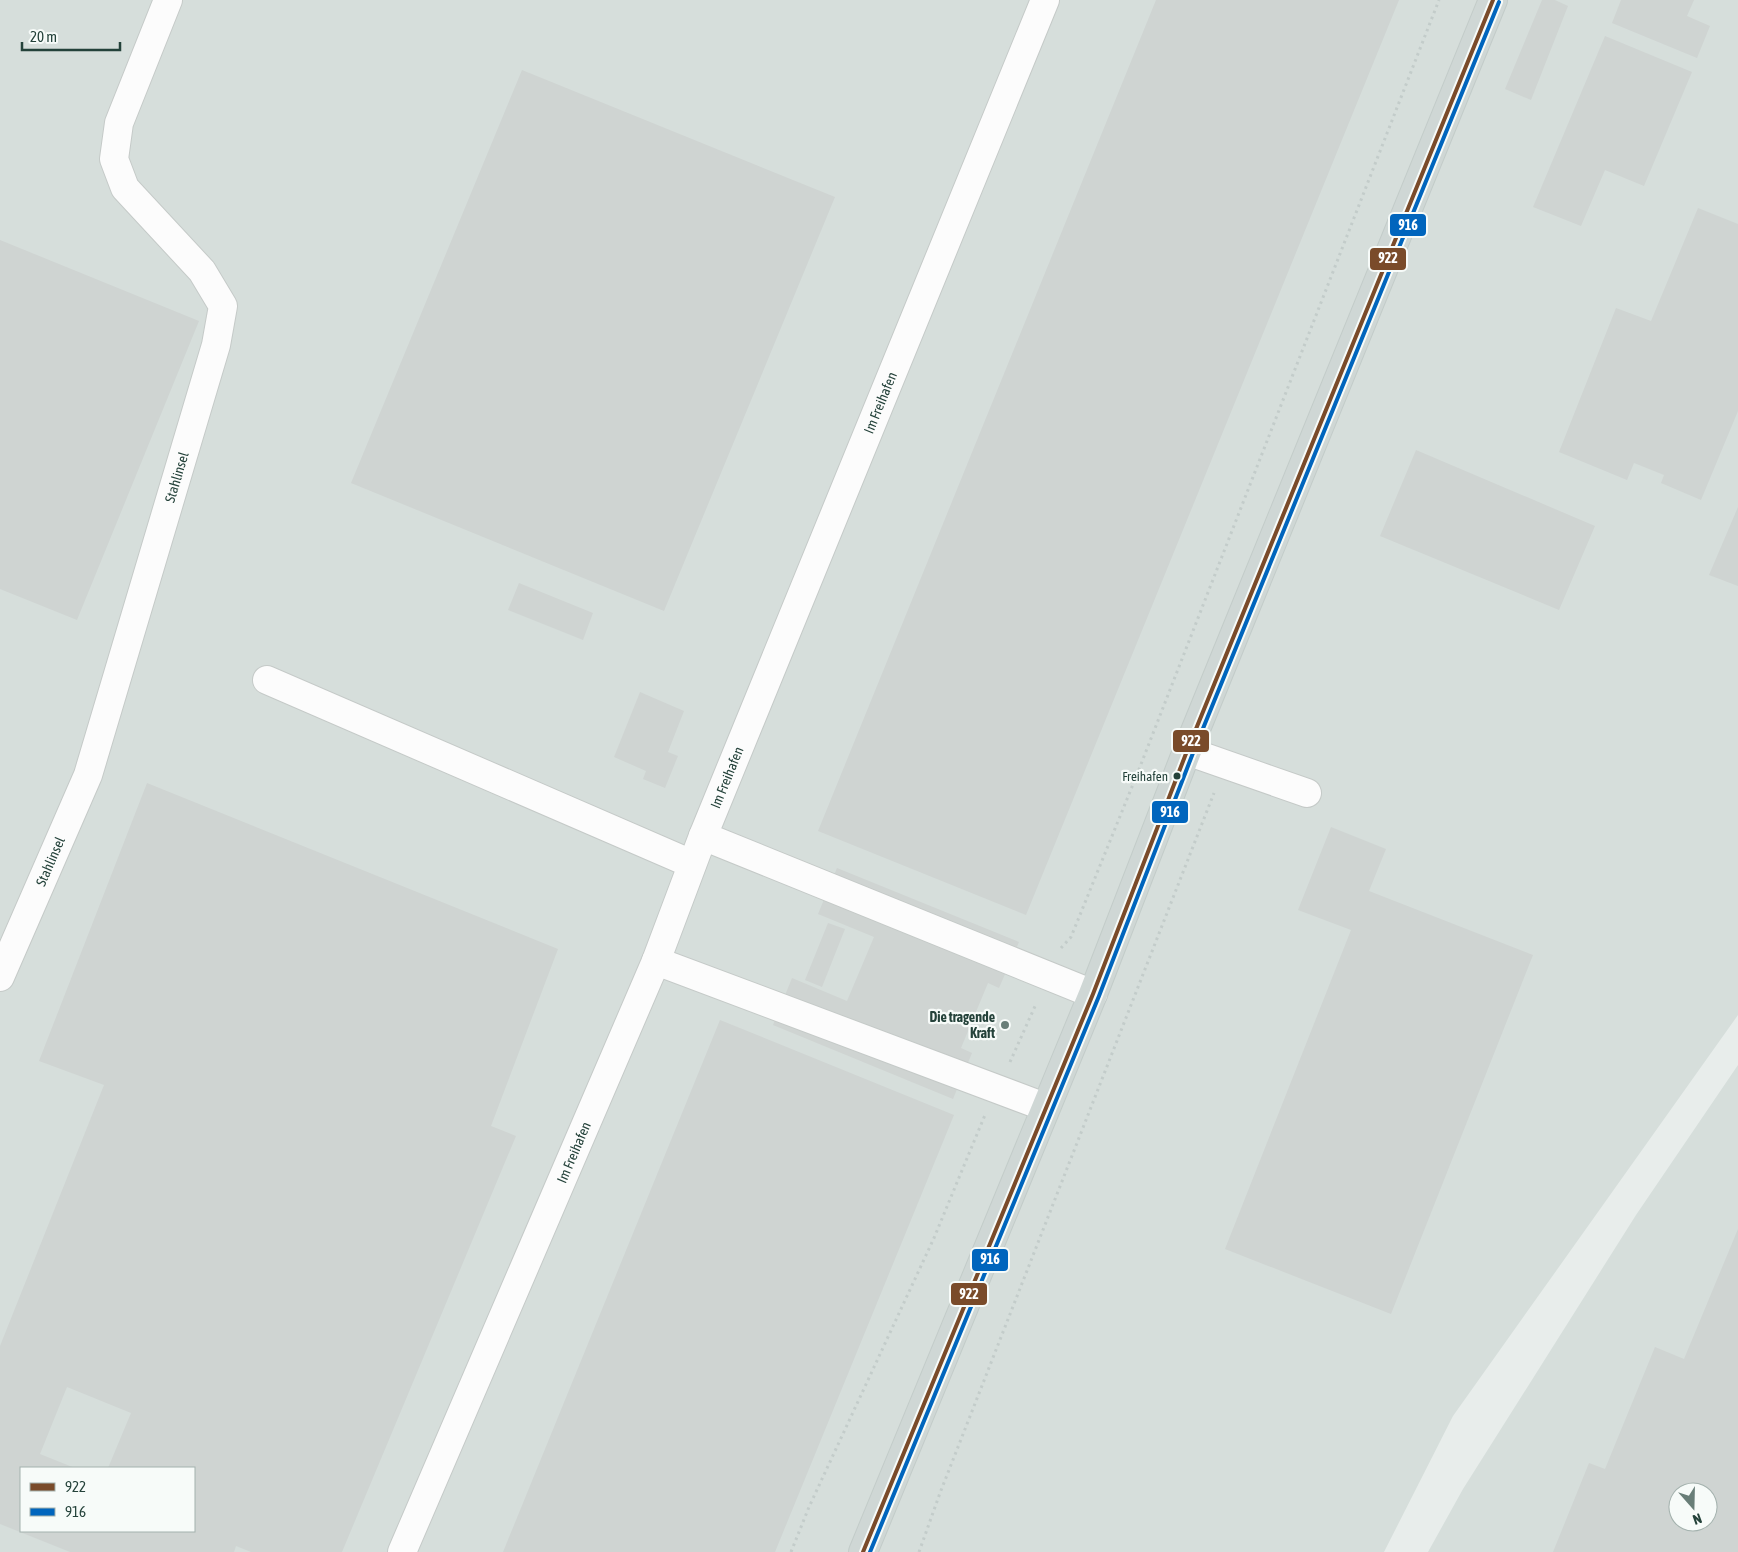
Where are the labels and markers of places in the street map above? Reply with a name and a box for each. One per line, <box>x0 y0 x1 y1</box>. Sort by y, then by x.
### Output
place label: Freihafen <box>1122 769 1168 784</box>
marker: Freihafen <box>1172 771 1182 781</box>
place label: Die tragende Kraft <box>929 1009 995 1041</box>
marker: Die tragende Kraft <box>999 1019 1011 1031</box>

